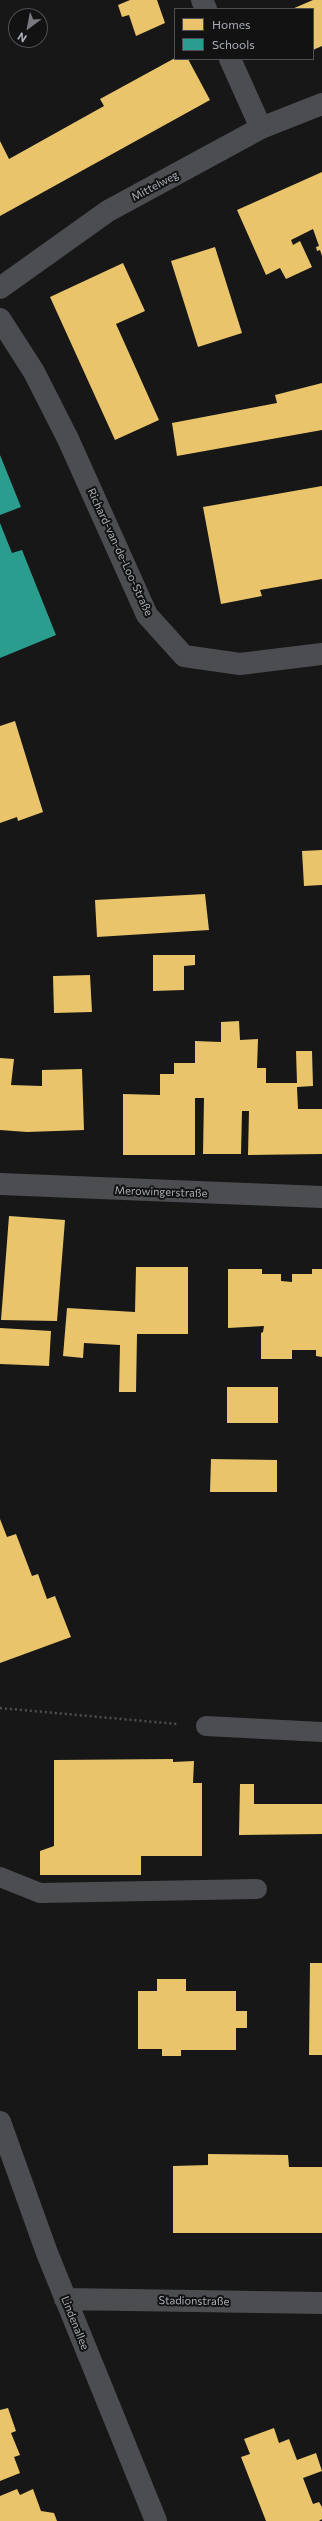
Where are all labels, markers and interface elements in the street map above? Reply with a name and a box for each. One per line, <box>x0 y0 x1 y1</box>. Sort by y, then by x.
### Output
north arrow <box>8 8 48 48</box>
legend <box>174 8 314 60</box>
text: Homes <box>212 17 250 31</box>
text: N <box>15 30 29 45</box>
text: Schools <box>212 37 255 51</box>
street label: Mittelweg <box>129 168 181 204</box>
street label: Richard-van-de-Loo-Straße <box>85 486 155 618</box>
street label: Merowingerstraße <box>114 1184 208 1200</box>
street label: Lindenallee <box>58 2294 92 2352</box>
street label: Stadionstraße <box>159 2294 229 2308</box>

